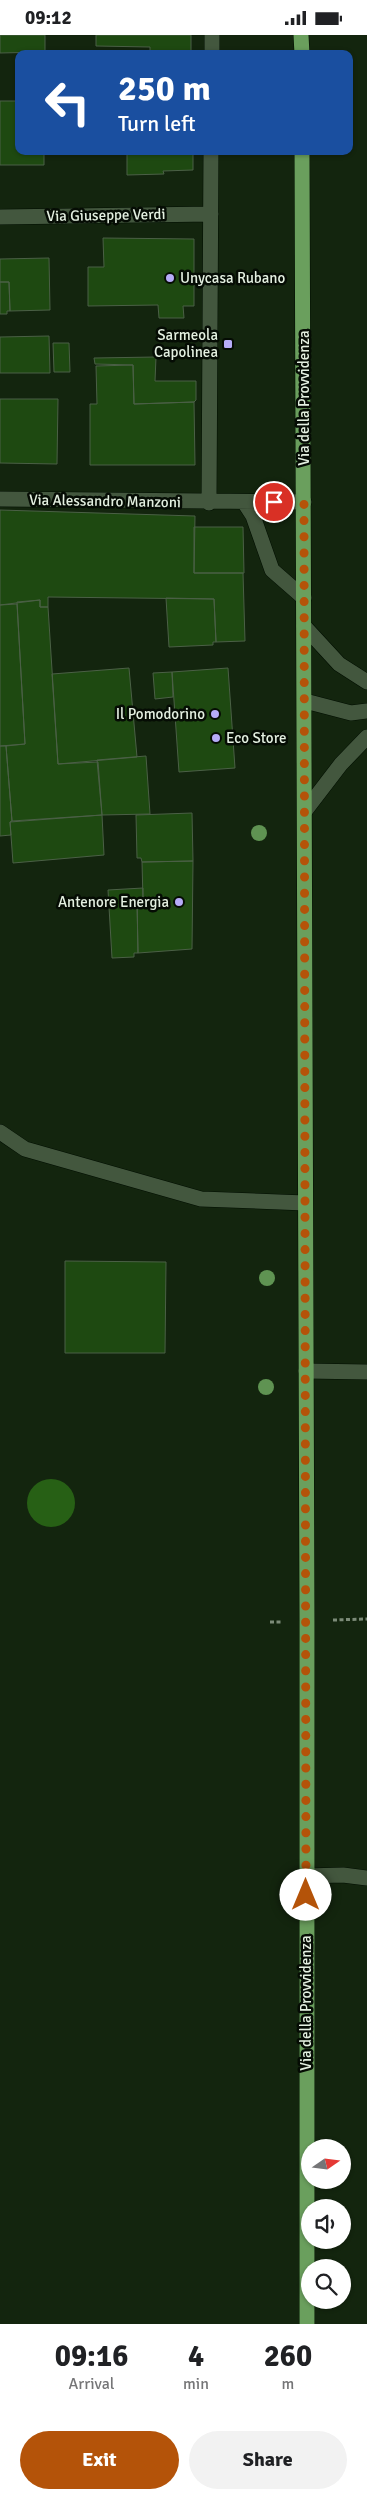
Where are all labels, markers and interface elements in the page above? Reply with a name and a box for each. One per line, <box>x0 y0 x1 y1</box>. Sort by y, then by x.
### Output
text: 09:12 <box>25 6 72 30</box>
text: 250 m <box>118 67 211 110</box>
icon: left <box>35 70 100 135</box>
text: Turn left <box>118 110 196 137</box>
street label: Via Giuseppe Verdi <box>46 205 166 225</box>
place label: Unycasa Rubano <box>180 269 286 287</box>
marker: Unycasa Rubano <box>164 272 176 284</box>
place label: Sarmeola Capolinea <box>154 326 218 361</box>
street label: Via della Provvidenza <box>295 330 313 466</box>
marker: Sarmeola Capolinea <box>222 338 234 350</box>
pin <box>253 481 295 523</box>
icon: arrive <box>260 488 288 516</box>
street label: Via Alessandro Manzoni <box>29 491 181 511</box>
place label: Il Pomodorino <box>116 705 205 723</box>
marker: Il Pomodorino <box>209 708 221 720</box>
place label: Eco Store <box>226 729 286 747</box>
marker: Eco Store <box>210 732 222 744</box>
place label: Antenore Energia <box>58 893 169 911</box>
marker: Antenore Energia <box>173 896 185 908</box>
position arrow <box>279 1868 331 1920</box>
street label: Via della Provvidenza <box>297 1935 315 2071</box>
north arrow <box>301 2139 351 2189</box>
map controls <box>301 2139 351 2309</box>
button: sound <box>301 2199 351 2249</box>
button: search <box>301 2259 351 2309</box>
text: 09:16 <box>55 2338 128 2375</box>
text: 4 <box>188 2338 204 2375</box>
text: 260 <box>264 2338 312 2375</box>
text: Arrival <box>68 2374 115 2394</box>
text: min <box>183 2374 209 2394</box>
text: m <box>282 2374 294 2394</box>
button: Exit <box>20 2431 179 2489</box>
button: Share <box>189 2431 347 2489</box>

